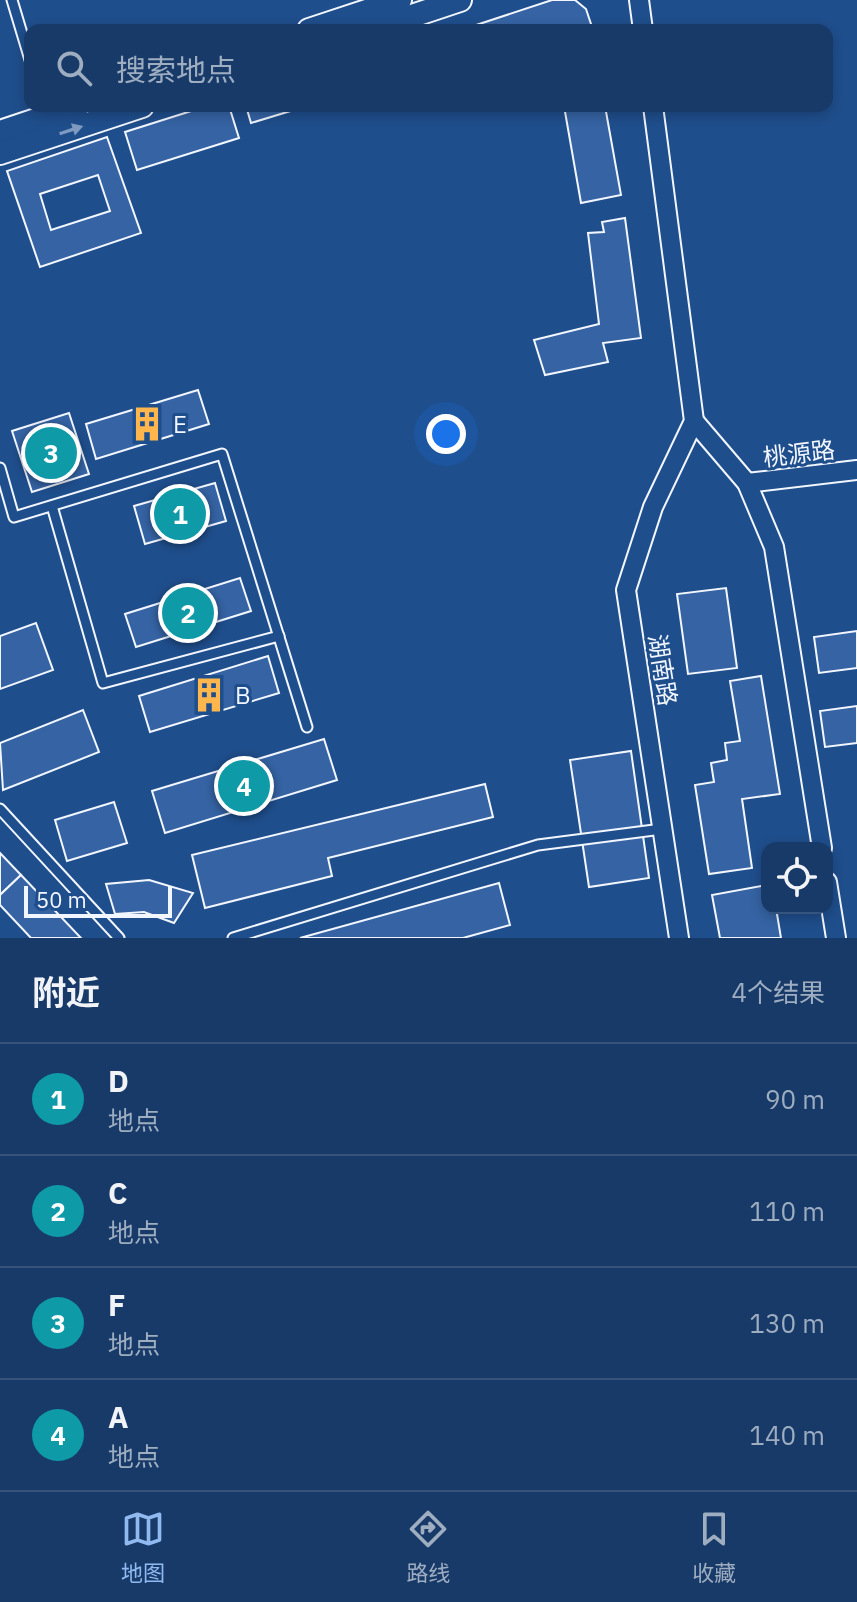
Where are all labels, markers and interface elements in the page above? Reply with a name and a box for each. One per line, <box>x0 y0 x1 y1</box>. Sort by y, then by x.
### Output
search box <box>24 24 833 112</box>
icon: search <box>52 46 96 90</box>
text: 搜索地点 <box>116 50 236 89</box>
one-way arrow <box>59 123 83 135</box>
building icon: E <box>128 405 166 443</box>
place label: E <box>173 408 187 440</box>
your location <box>426 414 466 454</box>
pin: 3 <box>25 423 77 483</box>
street label: 桃源路 <box>761 433 837 473</box>
pin: 1 <box>154 484 206 544</box>
pin: 2 <box>162 583 214 643</box>
street label: 湖南路 <box>642 632 684 708</box>
building icon: B <box>190 676 228 714</box>
place label: B <box>235 679 251 711</box>
pin: 4 <box>218 756 270 816</box>
map controls <box>761 842 833 914</box>
button: locate <box>761 842 833 914</box>
scale bar <box>24 882 172 918</box>
text: 50 m <box>36 885 87 914</box>
text: 附近 <box>32 970 100 1014</box>
text: 4个结果 <box>731 975 825 1009</box>
text: D <box>108 1061 129 1100</box>
text: 1 <box>50 1082 66 1116</box>
text: 90 m <box>765 1082 825 1116</box>
text: 地点 <box>108 1103 160 1137</box>
text: C <box>108 1173 128 1212</box>
text: 2 <box>50 1194 66 1228</box>
text: 110 m <box>749 1194 825 1228</box>
text: 地点 <box>108 1215 160 1249</box>
text: F <box>108 1285 126 1324</box>
text: 3 <box>50 1306 66 1340</box>
text: 130 m <box>749 1306 825 1340</box>
text: 地点 <box>108 1327 160 1361</box>
text: A <box>108 1397 129 1436</box>
text: 4 <box>50 1418 66 1452</box>
text: 140 m <box>749 1418 825 1452</box>
text: 地点 <box>108 1439 160 1473</box>
tab: 地图 <box>121 1507 165 1587</box>
tab: 路线 <box>406 1507 450 1587</box>
tab: 收藏 <box>692 1507 736 1587</box>

